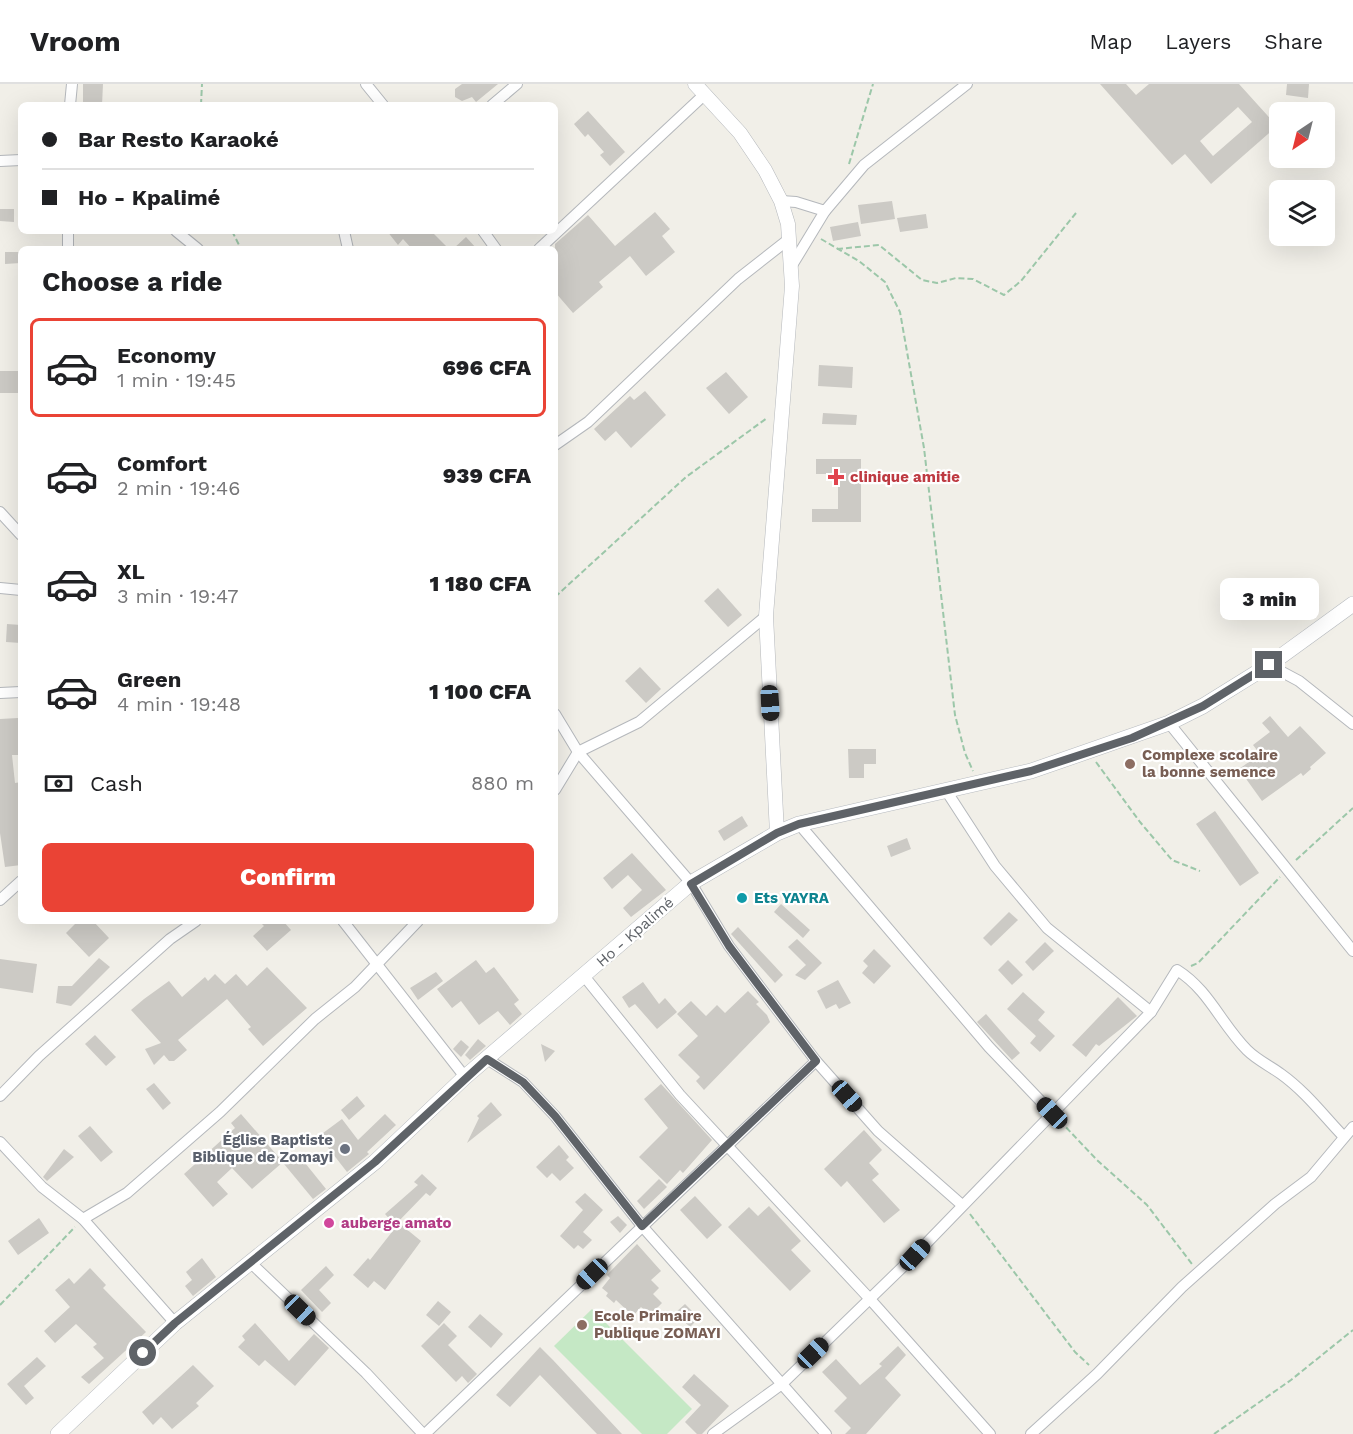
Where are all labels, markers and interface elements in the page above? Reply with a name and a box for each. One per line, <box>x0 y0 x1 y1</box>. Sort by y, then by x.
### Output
text: Vroom <box>30 25 121 58</box>
text: Map <box>1089 29 1132 54</box>
text: Layers <box>1165 29 1231 54</box>
text: Share <box>1264 29 1323 54</box>
north arrow <box>1269 102 1335 168</box>
map controls <box>1269 102 1335 246</box>
text: Bar Resto Karaoké <box>78 127 279 152</box>
button: layers <box>1269 180 1335 246</box>
text: Ho - Kpalimé <box>78 185 220 210</box>
text: Choose a ride <box>42 266 222 298</box>
icon: car <box>45 341 99 395</box>
text: Economy <box>117 343 216 368</box>
text: 696 CFA <box>442 355 531 380</box>
text: 1 min · 19:45 <box>117 368 236 392</box>
icon: car <box>45 449 99 503</box>
text: Comfort <box>117 451 207 476</box>
text: 939 CFA <box>443 463 531 488</box>
marker: clinique amitie <box>827 468 845 486</box>
place label: clinique amitie <box>850 468 960 486</box>
text: 2 min · 19:46 <box>117 476 240 500</box>
icon: car <box>45 557 99 611</box>
text: XL <box>117 559 145 584</box>
text: 1 180 CFA <box>429 571 531 596</box>
callout: 3 min <box>1220 578 1318 620</box>
text: 3 min · 19:47 <box>117 584 239 608</box>
text: 3 min <box>1242 587 1297 611</box>
route end <box>1255 651 1282 678</box>
icon: car <box>45 665 99 719</box>
text: Green <box>117 667 181 692</box>
text: 1 100 CFA <box>429 679 531 704</box>
car <box>760 685 780 721</box>
text: 4 min · 19:48 <box>117 692 241 716</box>
place label: Complexe scolaire la bonne semence <box>1142 746 1278 781</box>
marker: Complexe scolaire la bonne semence <box>1123 757 1137 771</box>
icon: cash <box>42 767 75 800</box>
text: Cash <box>90 771 143 796</box>
text: 880 m <box>471 771 534 795</box>
button: Confirm <box>42 843 534 912</box>
place label: Ets YAYRA <box>754 889 830 907</box>
marker: Ets YAYRA <box>735 891 749 905</box>
street label: Ho - Kpalimé <box>592 893 678 971</box>
car <box>828 1077 866 1115</box>
car <box>1033 1094 1071 1132</box>
place label: Église Baptiste Biblique de Zomayi <box>192 1131 333 1166</box>
marker: Église Baptiste Biblique de Zomayi <box>338 1142 352 1156</box>
place label: auberge amato <box>341 1214 451 1232</box>
marker: auberge amato <box>322 1216 336 1230</box>
car <box>896 1236 934 1274</box>
car <box>573 1255 611 1293</box>
car <box>281 1291 319 1329</box>
place label: Ecole Primaire Publique ZOMAYI <box>594 1307 721 1342</box>
marker: Ecole Primaire Publique ZOMAYI <box>575 1318 589 1332</box>
car <box>794 1334 832 1372</box>
route start <box>129 1339 156 1366</box>

